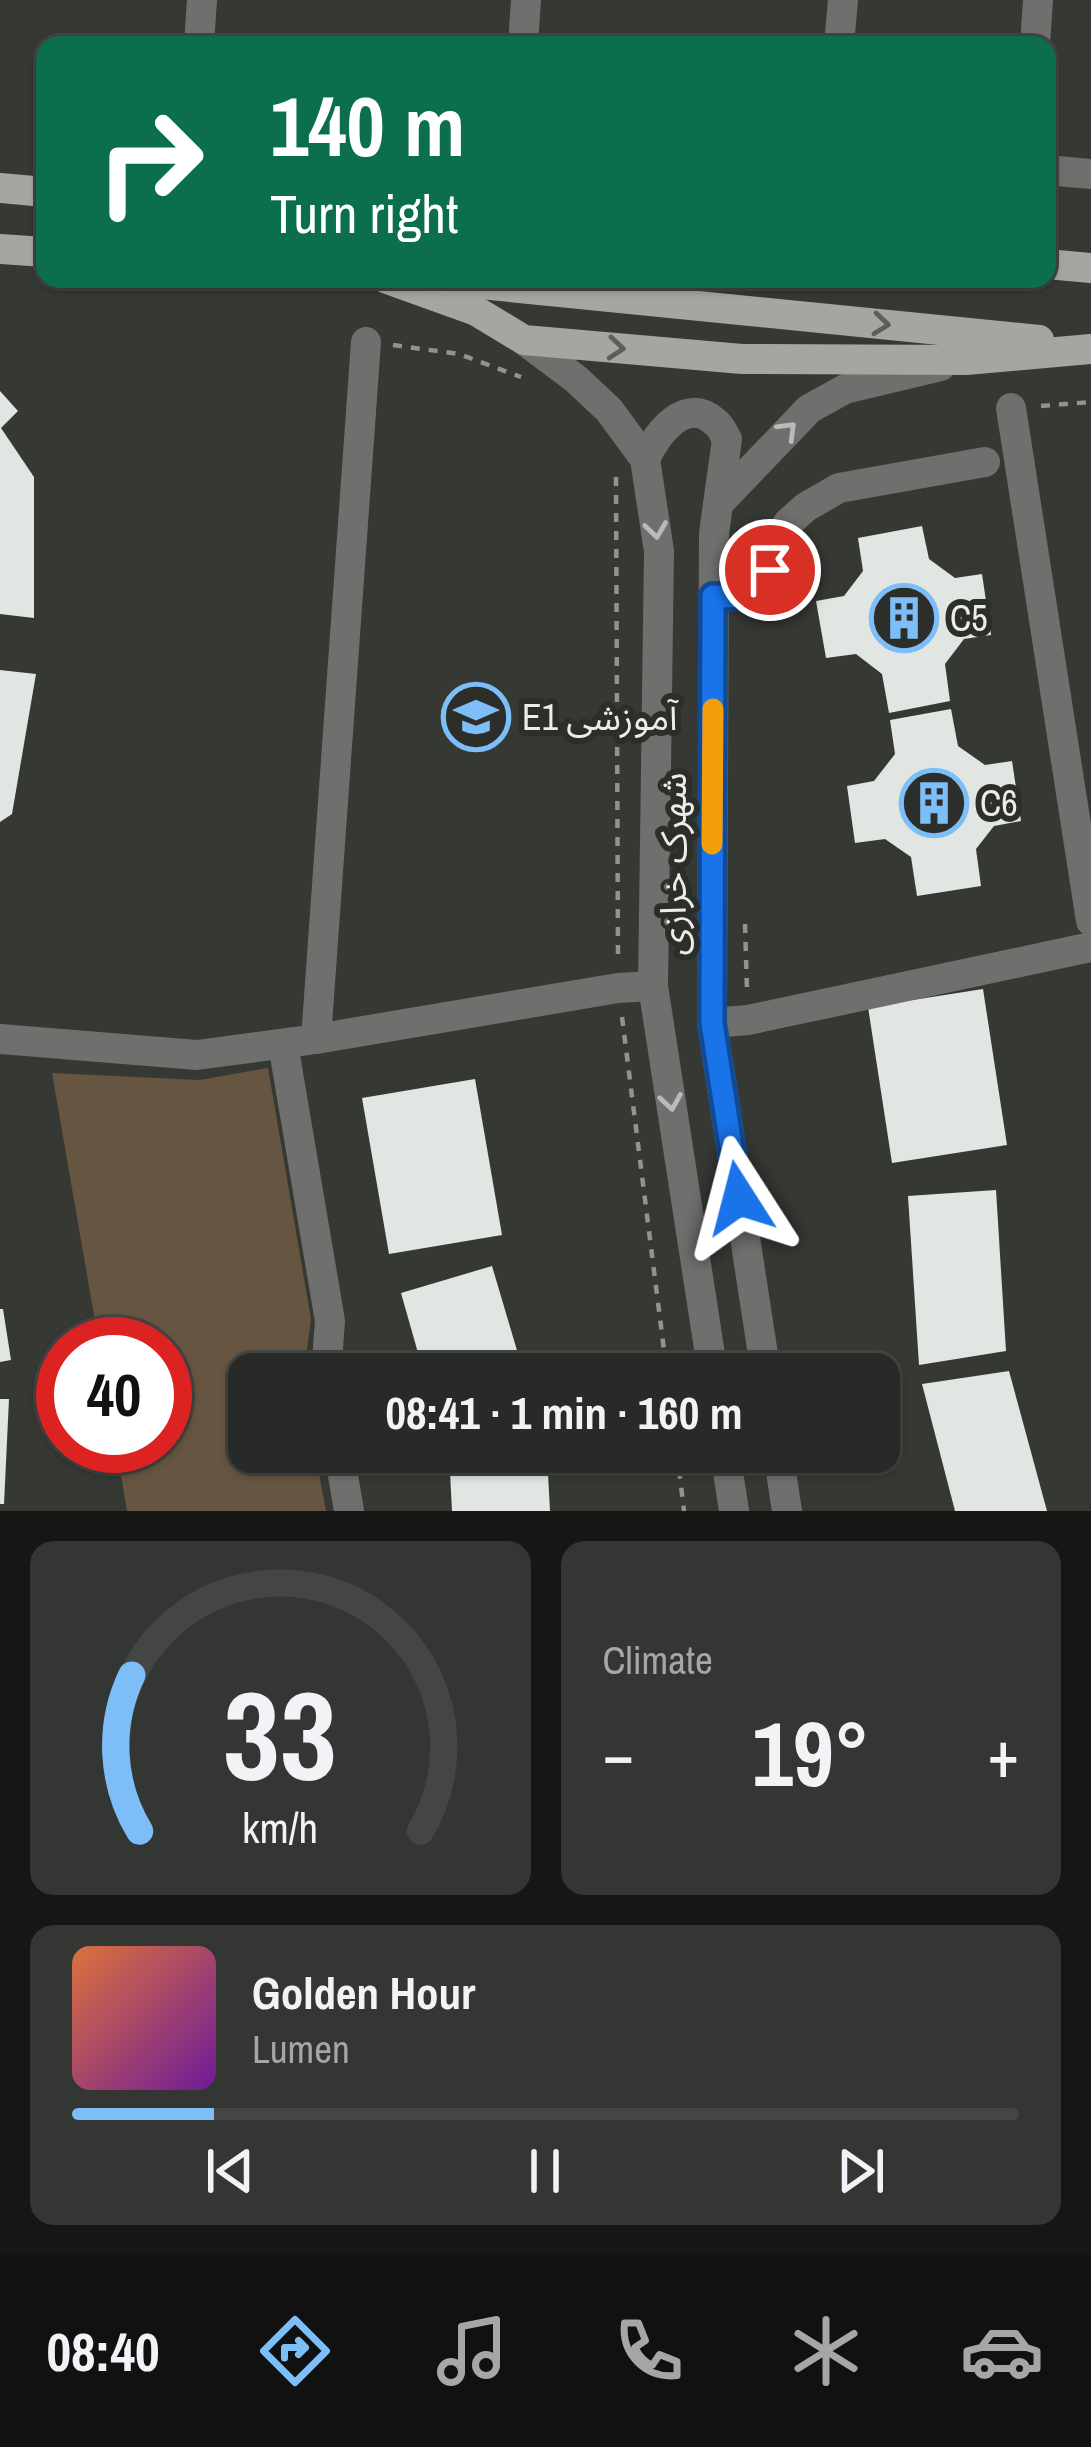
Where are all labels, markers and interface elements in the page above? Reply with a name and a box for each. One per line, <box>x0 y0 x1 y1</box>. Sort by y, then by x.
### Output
text: 140 m <box>270 69 465 182</box>
icon: right <box>72 84 228 240</box>
text: Turn right <box>270 177 458 250</box>
one-way arrow <box>872 311 891 336</box>
one-way arrow <box>607 334 626 360</box>
one-way arrow <box>774 422 796 444</box>
pin <box>719 519 821 621</box>
one-way arrow <box>642 520 668 540</box>
icon: arrive <box>737 537 803 603</box>
building icon: C5 <box>869 583 939 653</box>
place label: C5 <box>950 594 988 642</box>
school or university icon: E1 آموزشی <box>441 682 511 752</box>
place label: E1 آموزشی <box>522 693 679 741</box>
building icon: C6 <box>899 768 969 838</box>
street label: شهرک خرازی <box>649 773 697 955</box>
place label: C6 <box>980 779 1018 827</box>
one-way arrow <box>657 1092 683 1112</box>
position arrow <box>676 1135 802 1261</box>
speed limit sign: 40 <box>36 1317 192 1473</box>
text: 08:41 · 1 min · 160 m <box>386 1382 742 1443</box>
text: Climate <box>603 1634 713 1686</box>
text: 33 <box>223 1651 337 1819</box>
text: 19° <box>752 1693 870 1814</box>
text: − <box>603 1709 634 1798</box>
text: + <box>987 1709 1019 1798</box>
text: km/h <box>242 1799 318 1856</box>
text: Golden Hour <box>252 1962 475 2023</box>
text: Lumen <box>252 2023 350 2075</box>
icon: previous <box>197 2138 263 2204</box>
icon: pause <box>512 2138 578 2204</box>
icon: next <box>828 2138 894 2204</box>
icon: directions <box>253 2309 337 2393</box>
icon: music <box>430 2309 514 2393</box>
icon: phone <box>607 2309 691 2393</box>
icon: climate <box>784 2309 868 2393</box>
icon: car <box>960 2309 1044 2393</box>
text: 08:40 <box>46 2315 160 2388</box>

